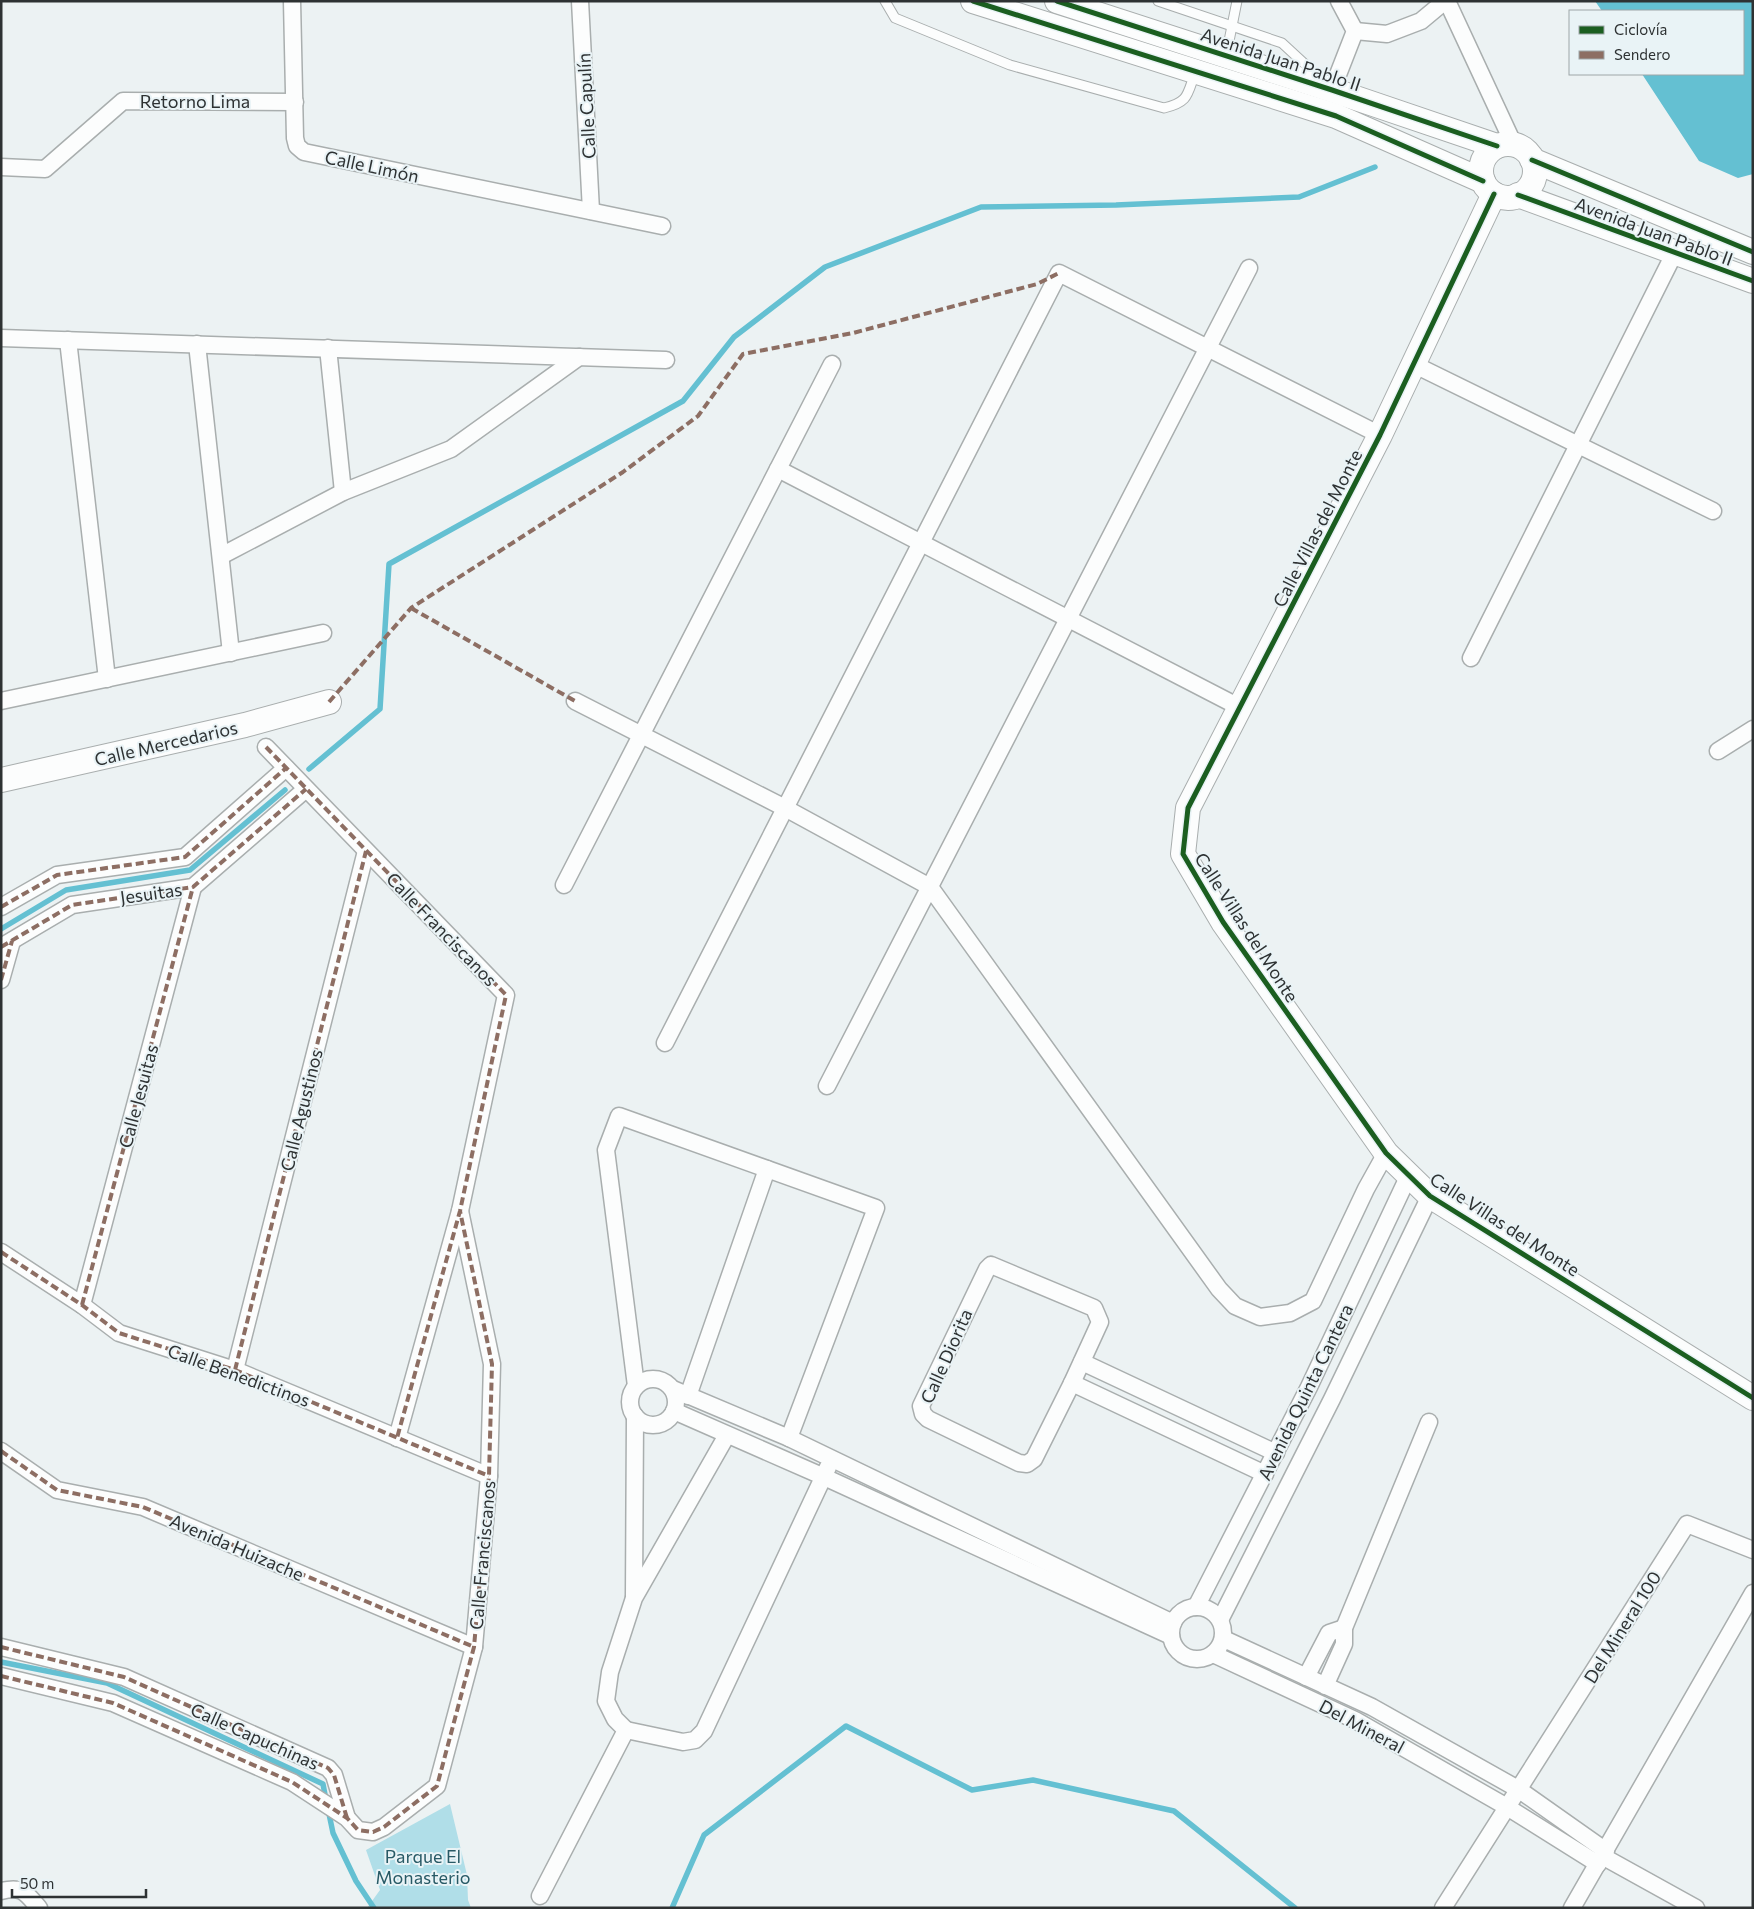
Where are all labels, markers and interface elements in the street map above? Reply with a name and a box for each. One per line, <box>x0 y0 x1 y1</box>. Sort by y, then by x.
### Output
legend <box>1569 10 1744 75</box>
text: Ciclovía <box>1614 20 1667 38</box>
street label: Avenida Juan Pablo II <box>1198 23 1364 95</box>
text: Sendero <box>1614 45 1671 63</box>
street label: Calle Capulín <box>572 53 600 159</box>
street label: Retorno Lima <box>140 90 250 112</box>
street label: Calle Limón <box>323 145 421 187</box>
street label: Avenida Juan Pablo II <box>1572 192 1736 270</box>
street label: Calle Villas del Monte <box>1268 446 1366 610</box>
street label: Calle Mercedarios <box>92 716 240 770</box>
street label: Calle Villas del Monte <box>1190 848 1304 1006</box>
street label: Calle Franciscanos <box>382 867 502 991</box>
street label: Jesuitas <box>118 878 184 908</box>
street label: Calle Jesuitas <box>114 1042 162 1150</box>
street label: Calle Agustinos <box>275 1047 327 1173</box>
street label: Calle Villas del Monte <box>1426 1167 1584 1281</box>
street label: Avenida Quinta Cantera <box>1253 1300 1357 1484</box>
street label: Calle Diorita <box>915 1305 977 1407</box>
street label: Calle Benedictinos <box>165 1339 313 1411</box>
street label: Calle Franciscanos <box>465 1479 499 1631</box>
street label: Avenida Huizache <box>167 1509 307 1585</box>
street label: Del Mineral 100 <box>1579 1567 1665 1687</box>
street label: Del Mineral <box>1316 1694 1408 1758</box>
street label: Calle Capuchinas <box>187 1698 323 1774</box>
park label: Parque El Monasterio <box>375 1845 471 1888</box>
scale bar <box>12 1866 146 1898</box>
text: 50 m <box>20 1874 54 1892</box>

